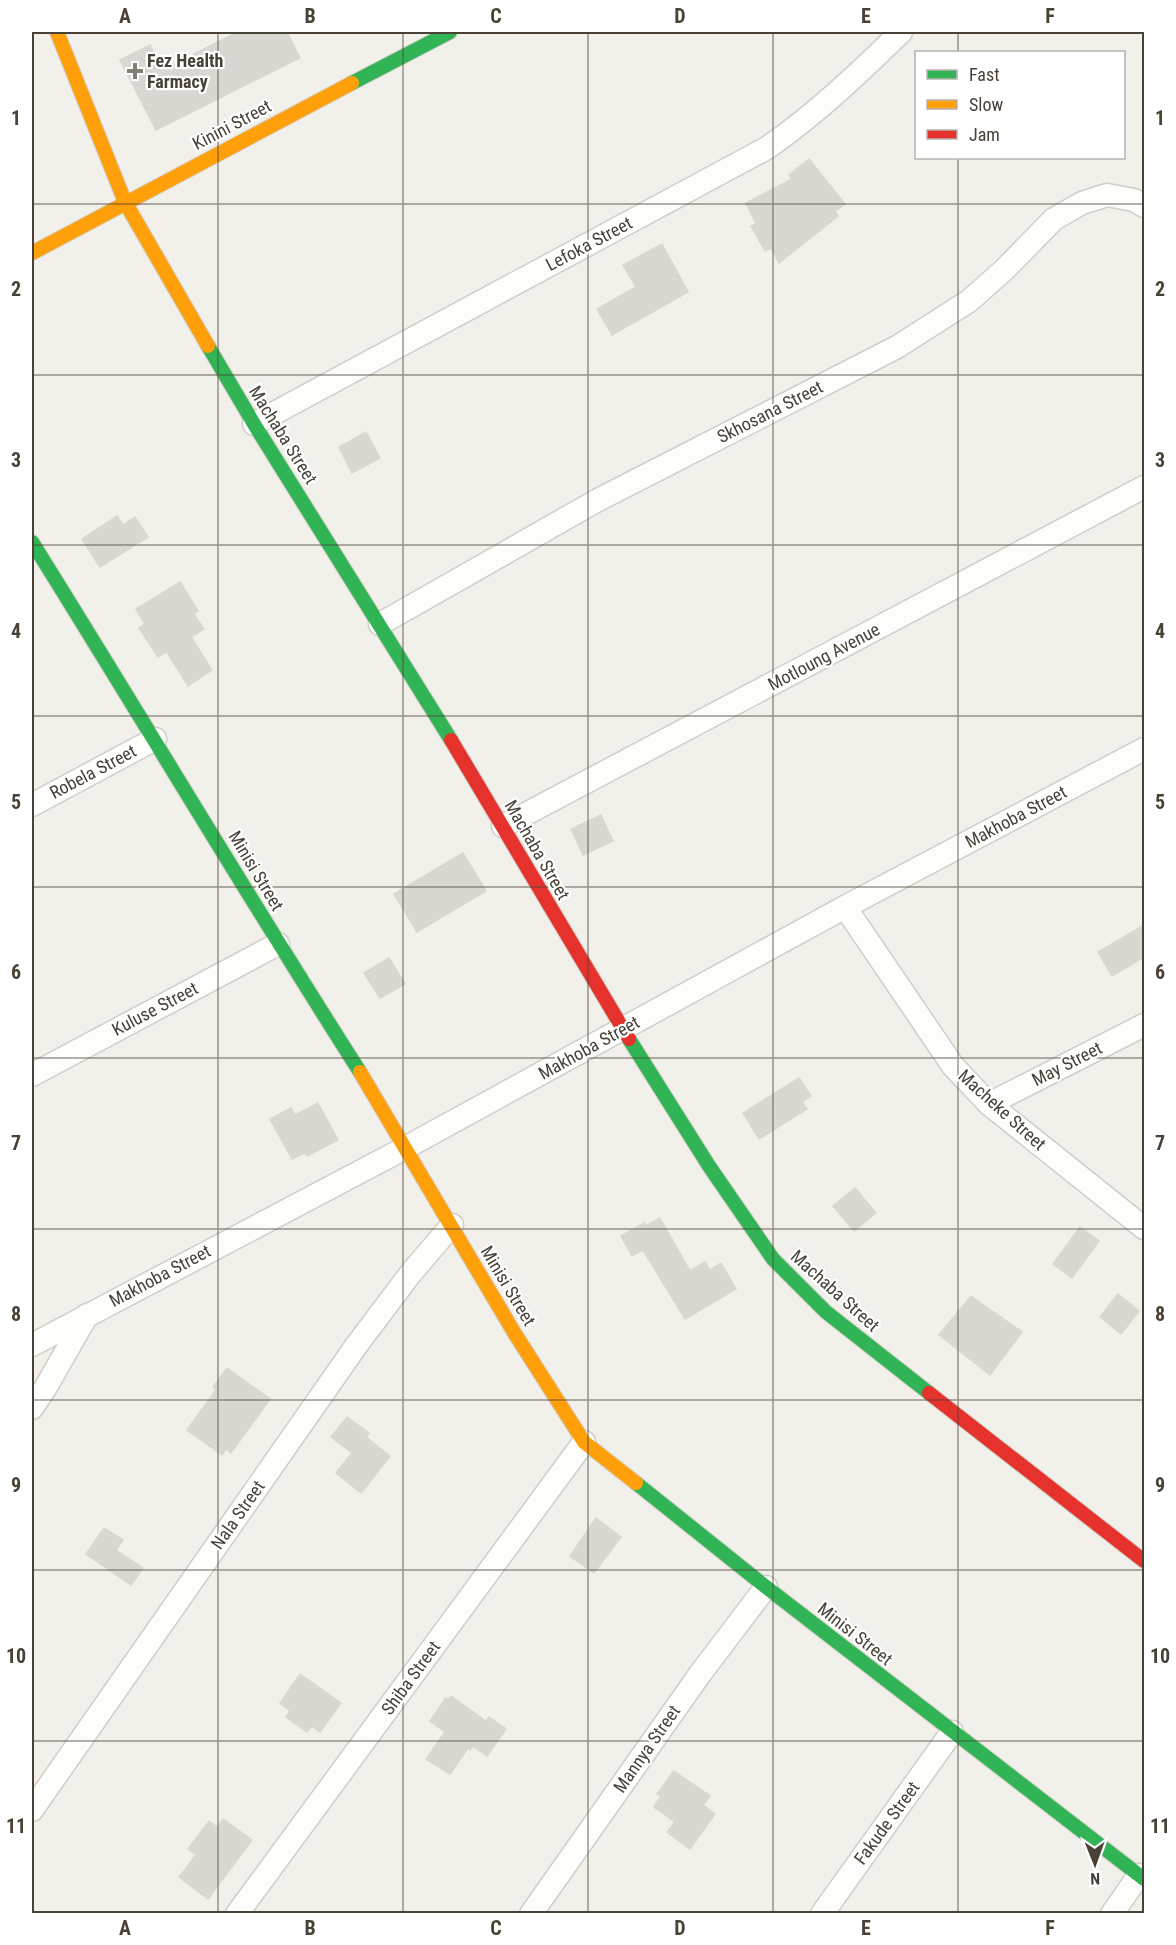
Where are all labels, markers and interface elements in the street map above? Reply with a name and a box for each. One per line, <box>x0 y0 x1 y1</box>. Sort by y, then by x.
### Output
text: A <box>119 4 131 28</box>
text: B <box>304 4 316 28</box>
text: C <box>490 4 502 28</box>
text: D <box>674 4 686 28</box>
text: E <box>861 4 871 28</box>
text: F <box>1045 4 1055 28</box>
place label: Fez Health Farmacy <box>147 50 223 92</box>
legend <box>915 51 1125 159</box>
marker: Fez Health Farmacy <box>128 64 142 78</box>
text: Fast <box>969 64 1000 85</box>
text: Slow <box>969 94 1004 115</box>
street label: Kinini Street <box>189 95 275 154</box>
text: 1 <box>11 106 21 130</box>
text: 1 <box>1155 106 1165 130</box>
text: Jam <box>969 124 1000 145</box>
street label: Lefoka Street <box>542 212 636 275</box>
text: 2 <box>11 277 21 301</box>
text: 2 <box>1155 277 1165 301</box>
street label: Skhosana Street <box>713 376 826 447</box>
street label: Machaba Street <box>245 382 322 488</box>
text: 3 <box>11 448 21 472</box>
text: 3 <box>1155 448 1165 472</box>
street label: Motloung Avenue <box>764 618 883 695</box>
text: 4 <box>11 619 21 643</box>
text: 4 <box>1155 619 1165 643</box>
street label: Robela Street <box>46 740 140 803</box>
street label: Makhoba Street <box>961 781 1070 852</box>
text: 5 <box>11 790 21 814</box>
text: 5 <box>1155 790 1165 814</box>
street label: Machaba Street <box>500 796 574 903</box>
street label: Minisi Street <box>224 827 288 914</box>
text: 6 <box>11 960 21 984</box>
text: 6 <box>1155 960 1165 984</box>
street label: Kuluse Street <box>108 977 201 1040</box>
street label: Makhoba Street <box>535 1011 643 1084</box>
street label: May Street <box>1028 1037 1105 1090</box>
street label: Macheke Street <box>954 1065 1050 1154</box>
text: 7 <box>11 1131 21 1155</box>
text: 7 <box>1155 1131 1165 1155</box>
street label: Makhoba Street <box>105 1240 214 1311</box>
street label: Minisi Street <box>476 1242 540 1329</box>
street label: Machaba Street <box>787 1245 884 1336</box>
text: 8 <box>11 1302 21 1326</box>
text: 8 <box>1155 1302 1165 1326</box>
text: 9 <box>11 1473 21 1497</box>
text: 9 <box>1155 1473 1165 1497</box>
street label: Nala Street <box>206 1476 269 1553</box>
street label: Minisi Street <box>814 1598 897 1669</box>
street label: Shiba Street <box>377 1637 444 1719</box>
text: 10 <box>6 1644 26 1668</box>
text: 10 <box>1150 1644 1170 1668</box>
street label: Mannya Street <box>609 1701 684 1796</box>
street label: Fakude Street <box>849 1777 924 1868</box>
text: 11 <box>6 1814 26 1838</box>
text: 11 <box>1150 1814 1170 1838</box>
north arrow <box>1065 1834 1125 1894</box>
text: N <box>1090 1869 1100 1888</box>
text: A <box>119 1916 131 1940</box>
text: B <box>304 1916 316 1940</box>
text: C <box>490 1916 502 1940</box>
text: D <box>674 1916 686 1940</box>
text: E <box>861 1916 871 1940</box>
text: F <box>1045 1916 1055 1940</box>

